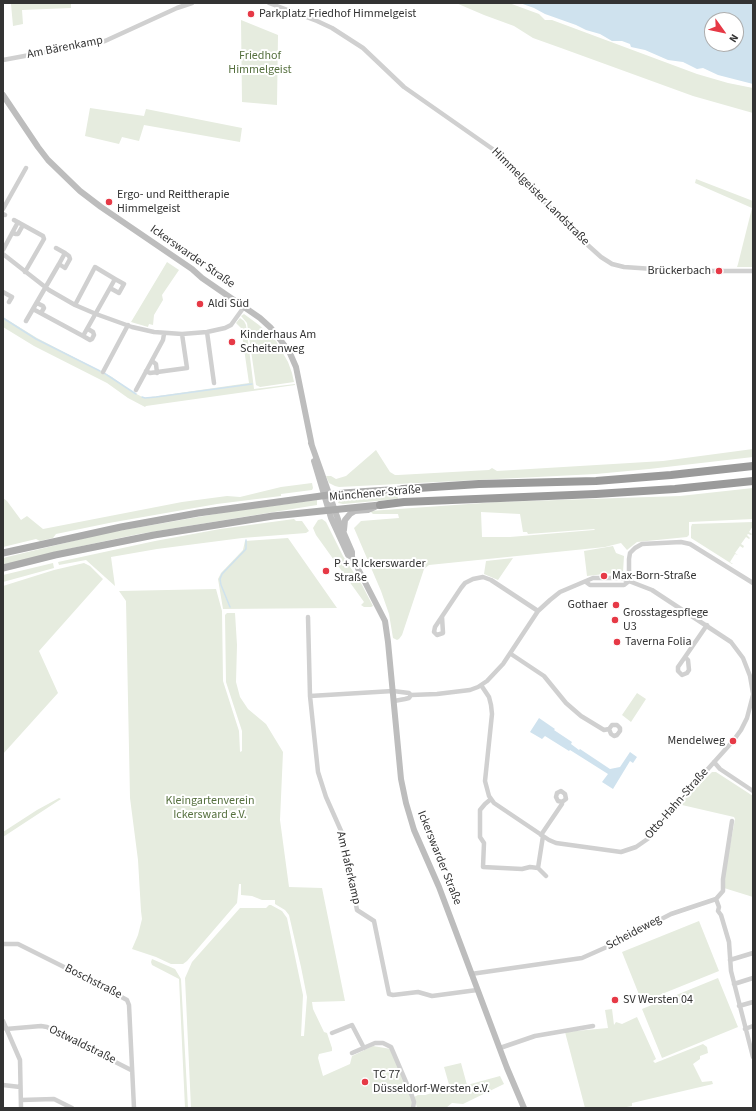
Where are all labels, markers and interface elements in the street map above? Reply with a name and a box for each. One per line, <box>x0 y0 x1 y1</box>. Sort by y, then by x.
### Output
place label: Parkplatz Friedhof Himmelgeist <box>259 7 416 21</box>
marker: Parkplatz Friedhof Himmelgeist <box>246 9 256 19</box>
north arrow <box>704 12 744 52</box>
text: N <box>725 31 742 45</box>
street label: Am Bärenkamp <box>26 34 104 62</box>
park label: Friedhof Himmelgeist <box>228 49 292 77</box>
street label: Himmelgeister Landstraße <box>488 145 592 249</box>
place label: Ergo- und Reittherapie Himmelgeist <box>117 188 230 216</box>
marker: Ergo- und Reittherapie Himmelgeist <box>104 197 114 207</box>
street label: Ickerswarder Straße <box>147 222 237 292</box>
place label: Brückerbach <box>647 264 711 278</box>
marker: Brückerbach <box>714 266 724 276</box>
place label: Aldi Süd <box>208 297 249 311</box>
marker: Aldi Süd <box>195 299 205 309</box>
place label: Kinderhaus Am Scheitenweg <box>240 328 316 356</box>
marker: Kinderhaus Am Scheitenweg <box>227 337 237 347</box>
street label: Münchener Straße <box>329 483 421 505</box>
place label: P + R Ickerswarder Straße <box>334 557 426 585</box>
marker: P + R Ickerswarder Straße <box>321 566 331 576</box>
place label: Max-Born-Straße <box>612 569 696 583</box>
marker: Max-Born-Straße <box>599 571 609 581</box>
place label: Gothaer <box>568 598 608 612</box>
marker: Gothaer <box>611 600 621 610</box>
place label: Grosstagespflege U3 <box>623 606 708 634</box>
marker: Grosstagespflege U3 <box>610 615 620 625</box>
place label: Taverna Folia <box>625 635 692 649</box>
marker: Taverna Folia <box>612 637 622 647</box>
place label: Mendelweg <box>668 734 725 748</box>
marker: Mendelweg <box>728 736 738 746</box>
street label: Otto-Hahn-Straße <box>642 766 712 842</box>
park label: Kleingartenverein Ickersward e.V. <box>166 794 254 822</box>
street label: Ickerswarder Straße <box>414 809 464 907</box>
street label: Am Haferkamp <box>333 830 363 906</box>
street label: Scheideweg <box>604 912 664 954</box>
street label: Boschstraße <box>62 961 124 1003</box>
place label: SV Wersten 04 <box>623 993 693 1007</box>
marker: SV Wersten 04 <box>610 995 620 1005</box>
street label: Ostwaldstraße <box>46 1023 118 1067</box>
place label: TC 77 Düsseldorf-Wersten e.V. <box>373 1068 490 1096</box>
marker: TC 77 Düsseldorf-Wersten e.V. <box>360 1077 370 1087</box>

